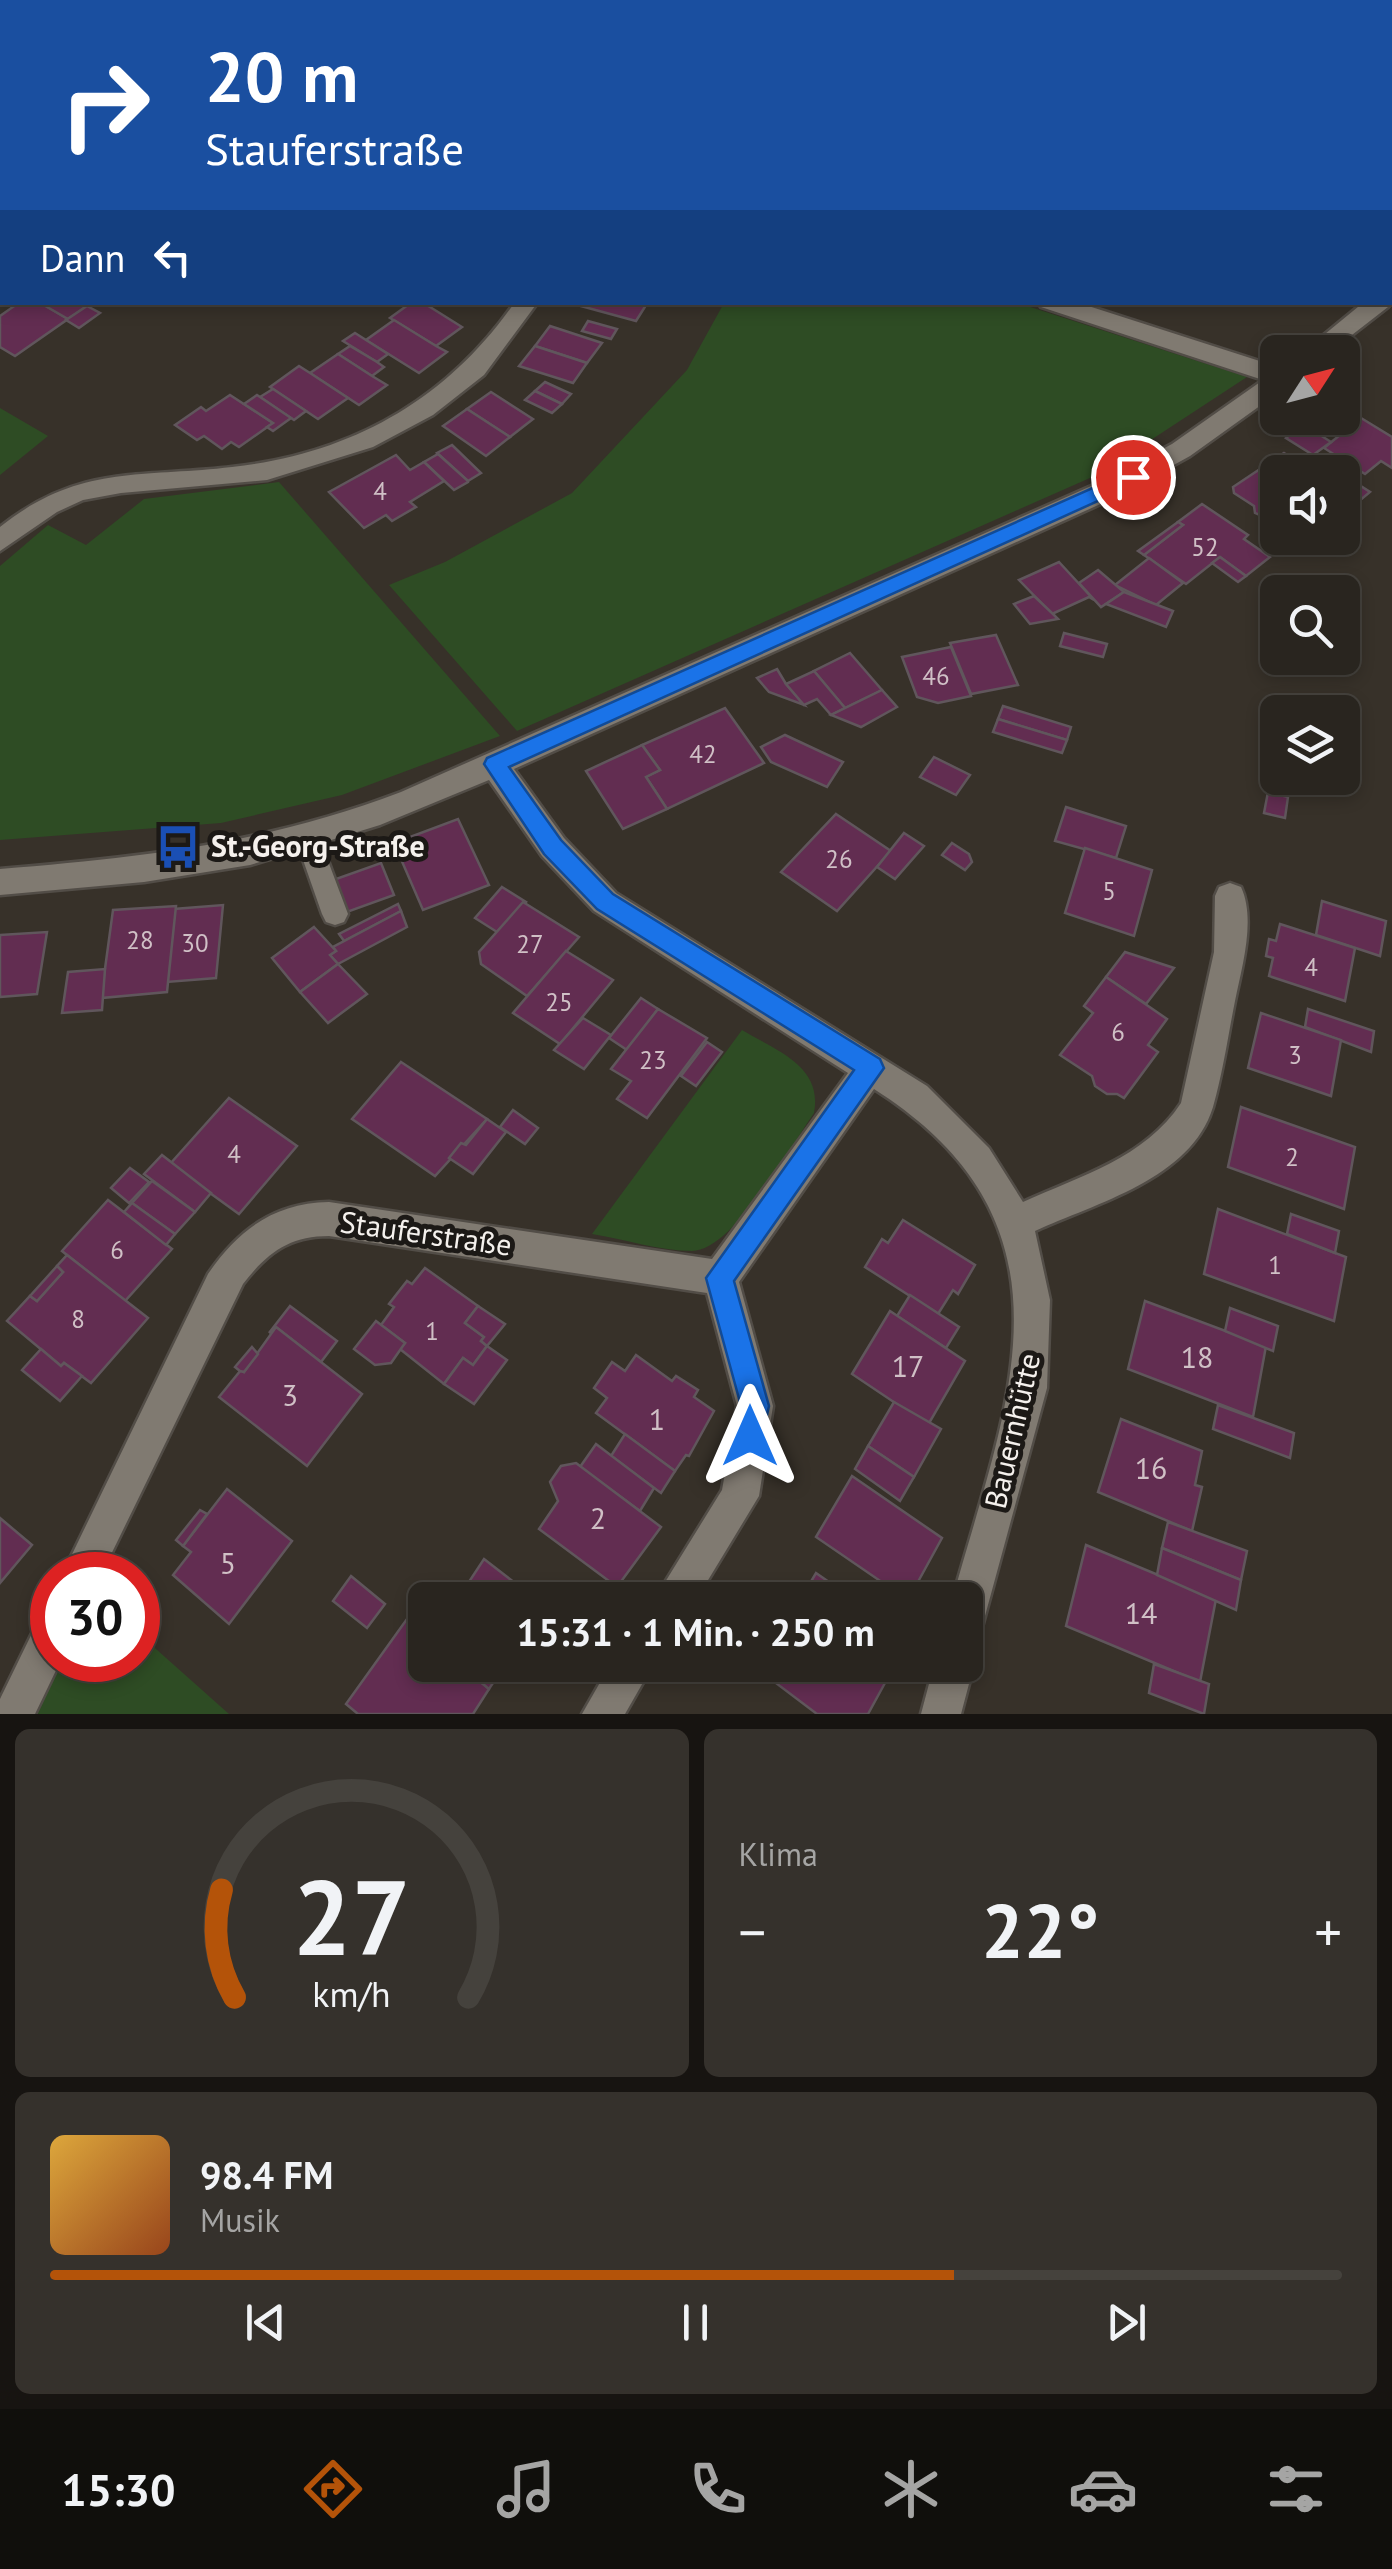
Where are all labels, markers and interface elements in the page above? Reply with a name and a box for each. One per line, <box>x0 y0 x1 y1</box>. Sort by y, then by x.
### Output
text: 20 m <box>205 31 358 121</box>
icon: right <box>40 40 170 170</box>
text: Stauferstraße <box>205 119 464 177</box>
icon: left <box>145 230 200 285</box>
text: Dann <box>40 233 125 282</box>
north arrow <box>1260 335 1360 435</box>
map controls <box>1260 335 1360 795</box>
pin <box>1091 435 1176 520</box>
icon: arrive <box>1106 450 1161 505</box>
button: sound <box>1260 455 1360 555</box>
house number: 4 <box>373 475 387 507</box>
house number: 52 <box>1191 531 1219 563</box>
button: search <box>1260 575 1360 675</box>
house number: 46 <box>922 660 950 692</box>
button: layers <box>1260 695 1360 795</box>
house number: 42 <box>689 738 717 770</box>
bus stop icon: St.-Georg-Straße <box>154 823 202 871</box>
place label: St.-Georg-Straße <box>211 826 425 865</box>
house number: 26 <box>825 843 853 875</box>
house number: 5 <box>1102 875 1116 907</box>
house number: 28 <box>126 924 154 956</box>
house number: 30 <box>181 927 209 959</box>
house number: 27 <box>516 928 544 960</box>
house number: 4 <box>1304 951 1318 983</box>
house number: 25 <box>545 986 573 1018</box>
house number: 6 <box>1111 1016 1125 1048</box>
house number: 3 <box>1288 1039 1302 1071</box>
house number: 23 <box>639 1044 667 1076</box>
house number: 4 <box>227 1138 241 1170</box>
house number: 2 <box>1285 1141 1299 1173</box>
street label: Stauferstraße <box>338 1201 514 1264</box>
house number: 6 <box>110 1234 124 1266</box>
house number: 1 <box>1268 1249 1282 1281</box>
house number: 8 <box>71 1303 85 1335</box>
house number: 1 <box>425 1315 439 1347</box>
house number: 18 <box>1181 1337 1213 1376</box>
house number: 17 <box>892 1346 924 1385</box>
street label: Bauernhütte <box>975 1349 1048 1512</box>
house number: 3 <box>282 1375 298 1414</box>
position arrow <box>698 1384 802 1488</box>
house number: 1 <box>649 1399 665 1438</box>
house number: 16 <box>1135 1448 1167 1487</box>
house number: 2 <box>590 1498 606 1537</box>
house number: 5 <box>220 1543 236 1582</box>
speed limit sign: 30 <box>30 1552 160 1682</box>
house number: 14 <box>1125 1593 1157 1632</box>
text: 15:31 · 1 Min. · 250 m <box>516 1607 875 1656</box>
text: Klima <box>739 1833 818 1875</box>
text: 27 <box>293 1849 411 1984</box>
text: 22° <box>981 1882 1099 1979</box>
text: − <box>739 1896 766 1967</box>
text: + <box>1314 1896 1342 1967</box>
text: km/h <box>313 1971 391 2017</box>
text: 98.4 FM <box>200 2150 333 2199</box>
text: Musik <box>200 2199 280 2241</box>
icon: previous <box>238 2295 293 2350</box>
icon: pause <box>668 2295 723 2350</box>
icon: next <box>1099 2295 1154 2350</box>
icon: directions <box>298 2454 368 2524</box>
icon: music <box>491 2454 561 2524</box>
icon: phone <box>683 2454 753 2524</box>
icon: climate <box>876 2454 946 2524</box>
icon: car <box>1068 2454 1138 2524</box>
icon: filters <box>1261 2454 1331 2524</box>
text: 15:30 <box>61 2460 175 2518</box>

